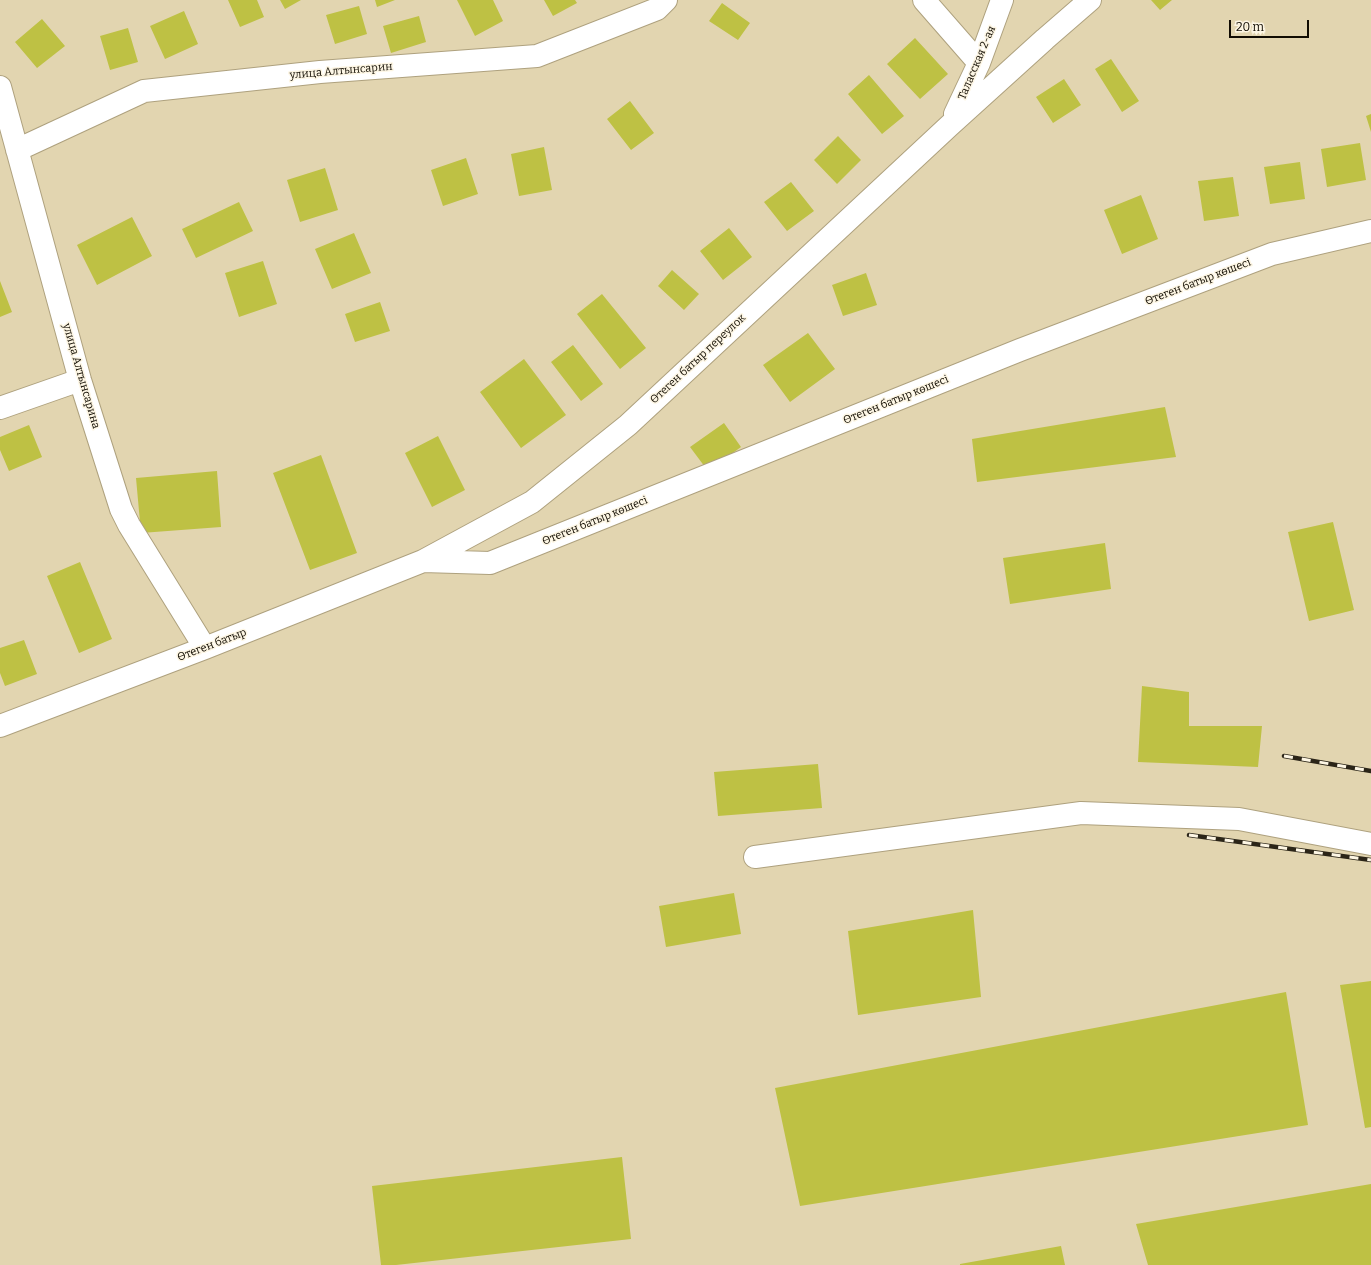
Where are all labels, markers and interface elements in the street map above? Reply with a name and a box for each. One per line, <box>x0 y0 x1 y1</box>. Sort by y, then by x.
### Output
scale bar <box>1231 12 1311 38</box>
text: 20 m <box>1236 20 1264 34</box>
street label: Таласская 2-ая <box>955 24 999 102</box>
street label: улица Алтынсарин <box>289 60 393 82</box>
street label: Өтеген батыр көшесі <box>1143 256 1253 308</box>
street label: Өтеген батыр переулок <box>648 311 748 407</box>
street label: улица Алтынсарина <box>60 322 102 430</box>
street label: Өтеген батыр көшесі <box>841 373 951 427</box>
street label: Өтеген батыр көшесі <box>540 494 650 548</box>
street label: Өтеген батыр <box>176 626 248 664</box>

